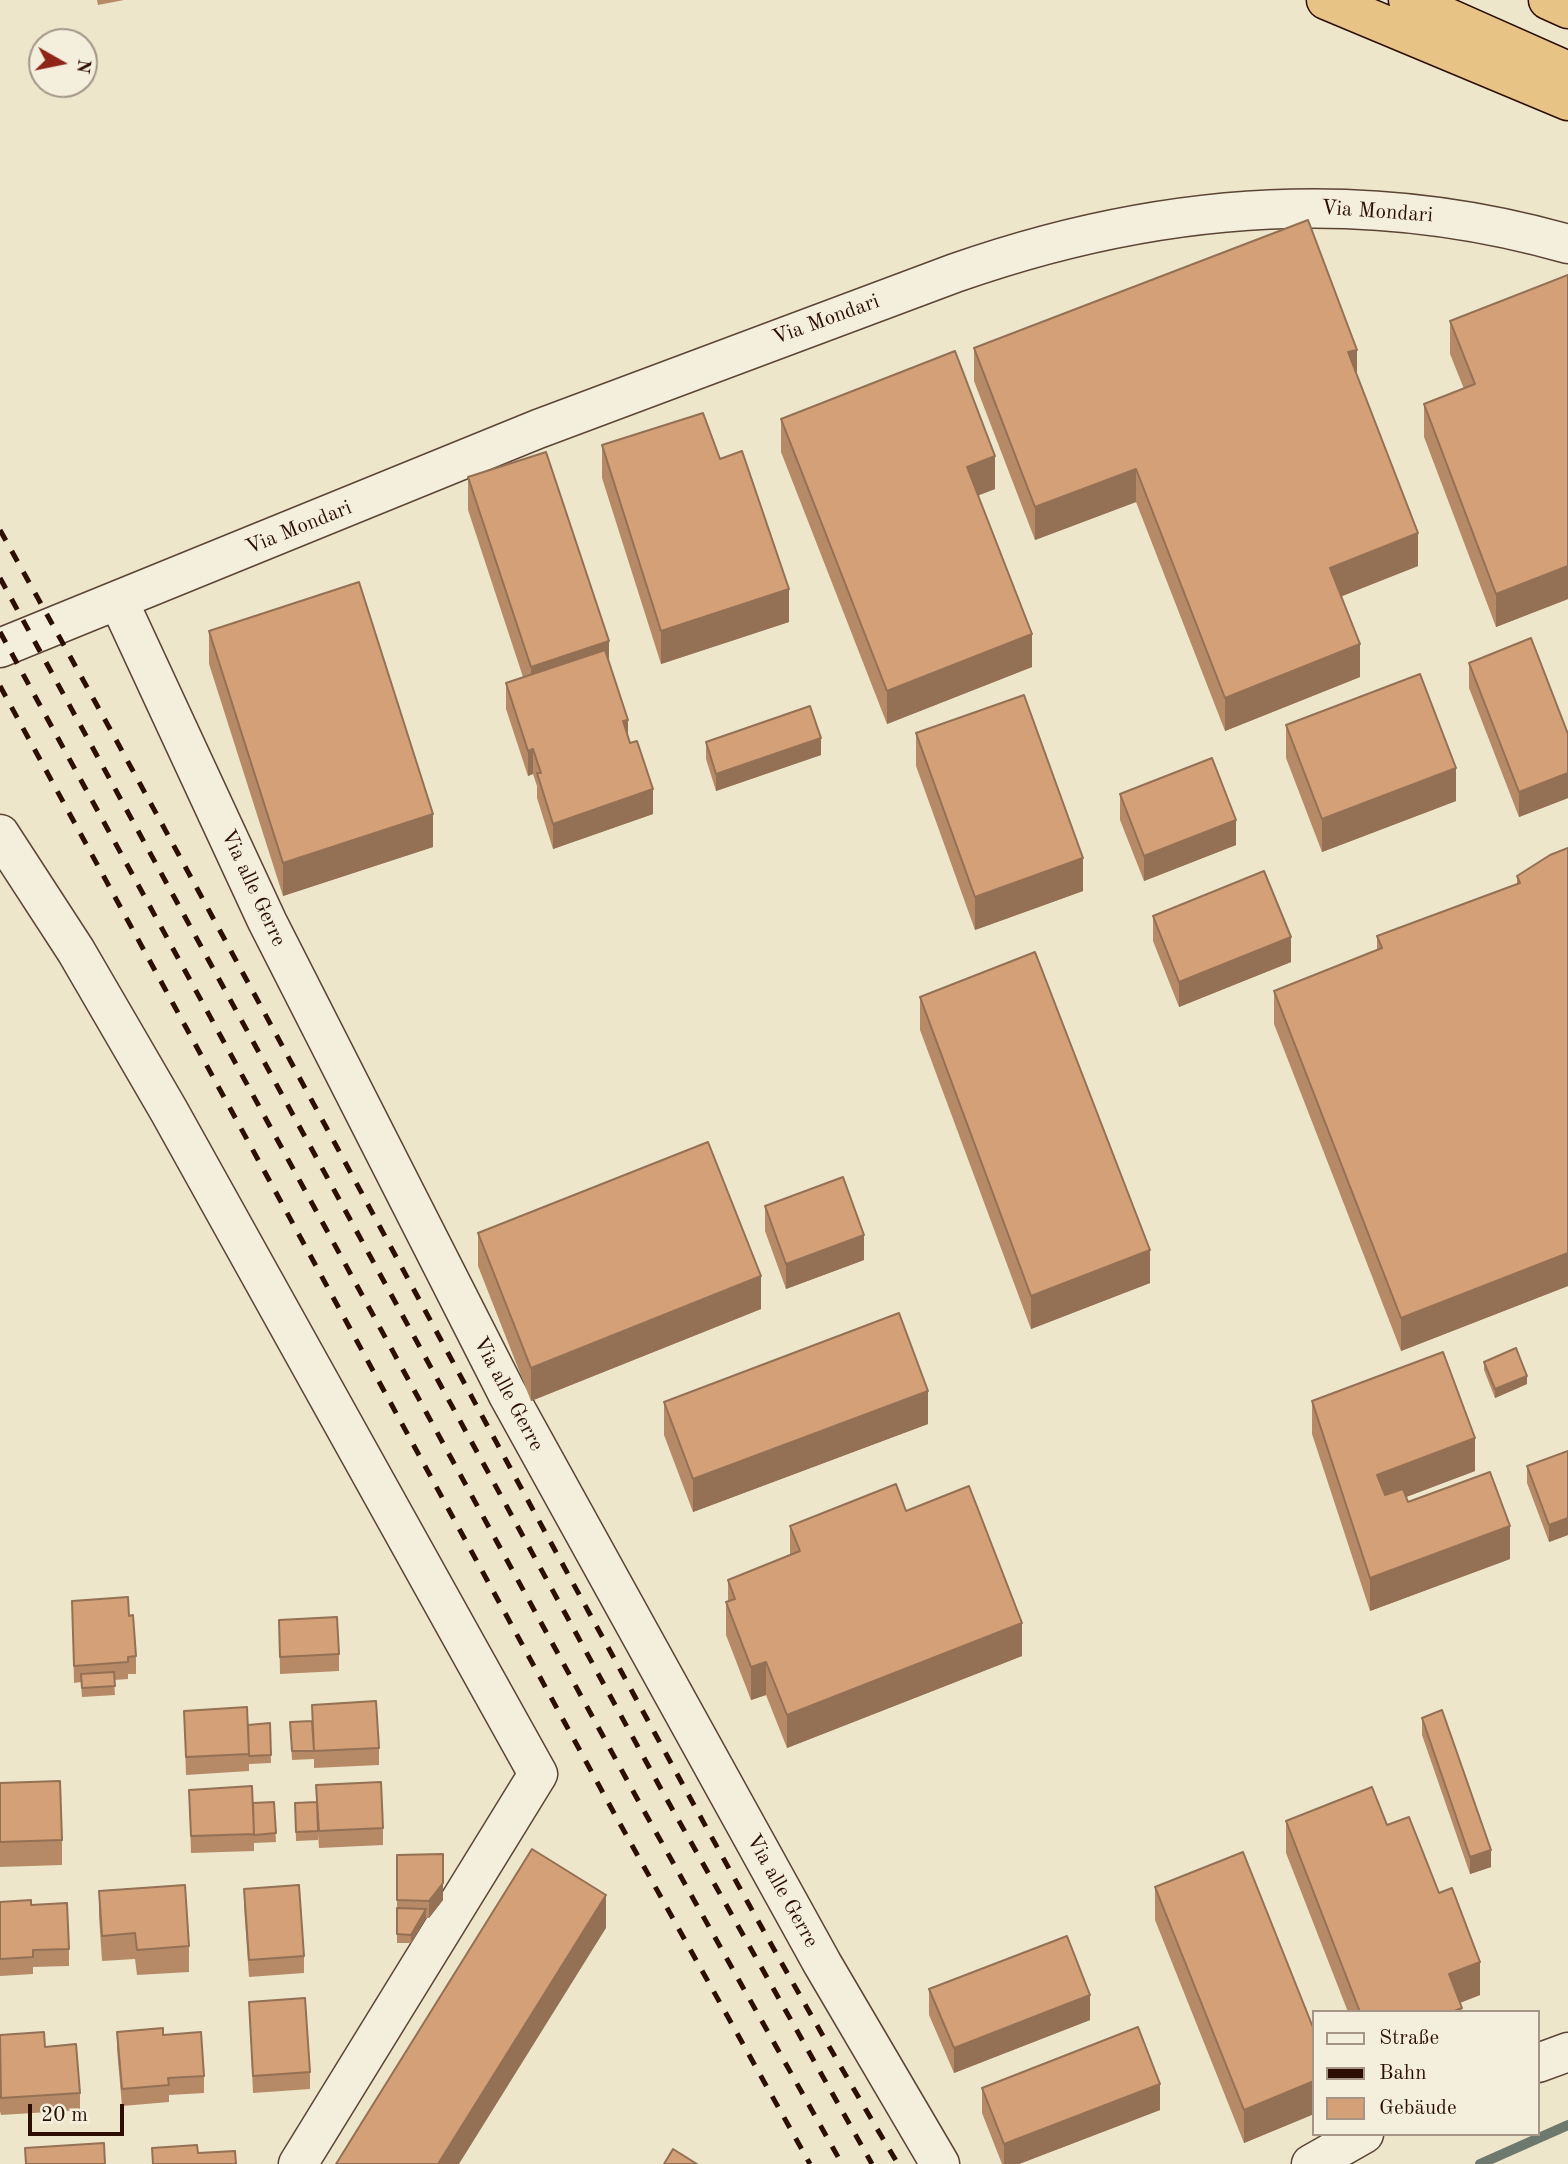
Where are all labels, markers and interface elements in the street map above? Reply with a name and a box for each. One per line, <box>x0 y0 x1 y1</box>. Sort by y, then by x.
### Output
north arrow <box>28 28 98 98</box>
text: N <box>72 57 93 75</box>
street label: Via Mondari <box>1320 196 1434 228</box>
street label: Via Mondari <box>769 289 883 351</box>
street label: Via Mondari <box>242 495 356 561</box>
street label: Via alle Gerre <box>215 826 291 950</box>
street label: Via alle Gerre <box>467 1332 549 1456</box>
street label: Via alle Gerre <box>740 1830 824 1952</box>
legend <box>1312 2010 1540 2136</box>
text: Straße <box>1379 2028 1439 2049</box>
text: Bahn <box>1379 2063 1427 2084</box>
scale bar <box>32 2090 128 2134</box>
text: Gebäude <box>1379 2098 1457 2119</box>
text: 20 m <box>41 2105 88 2126</box>

